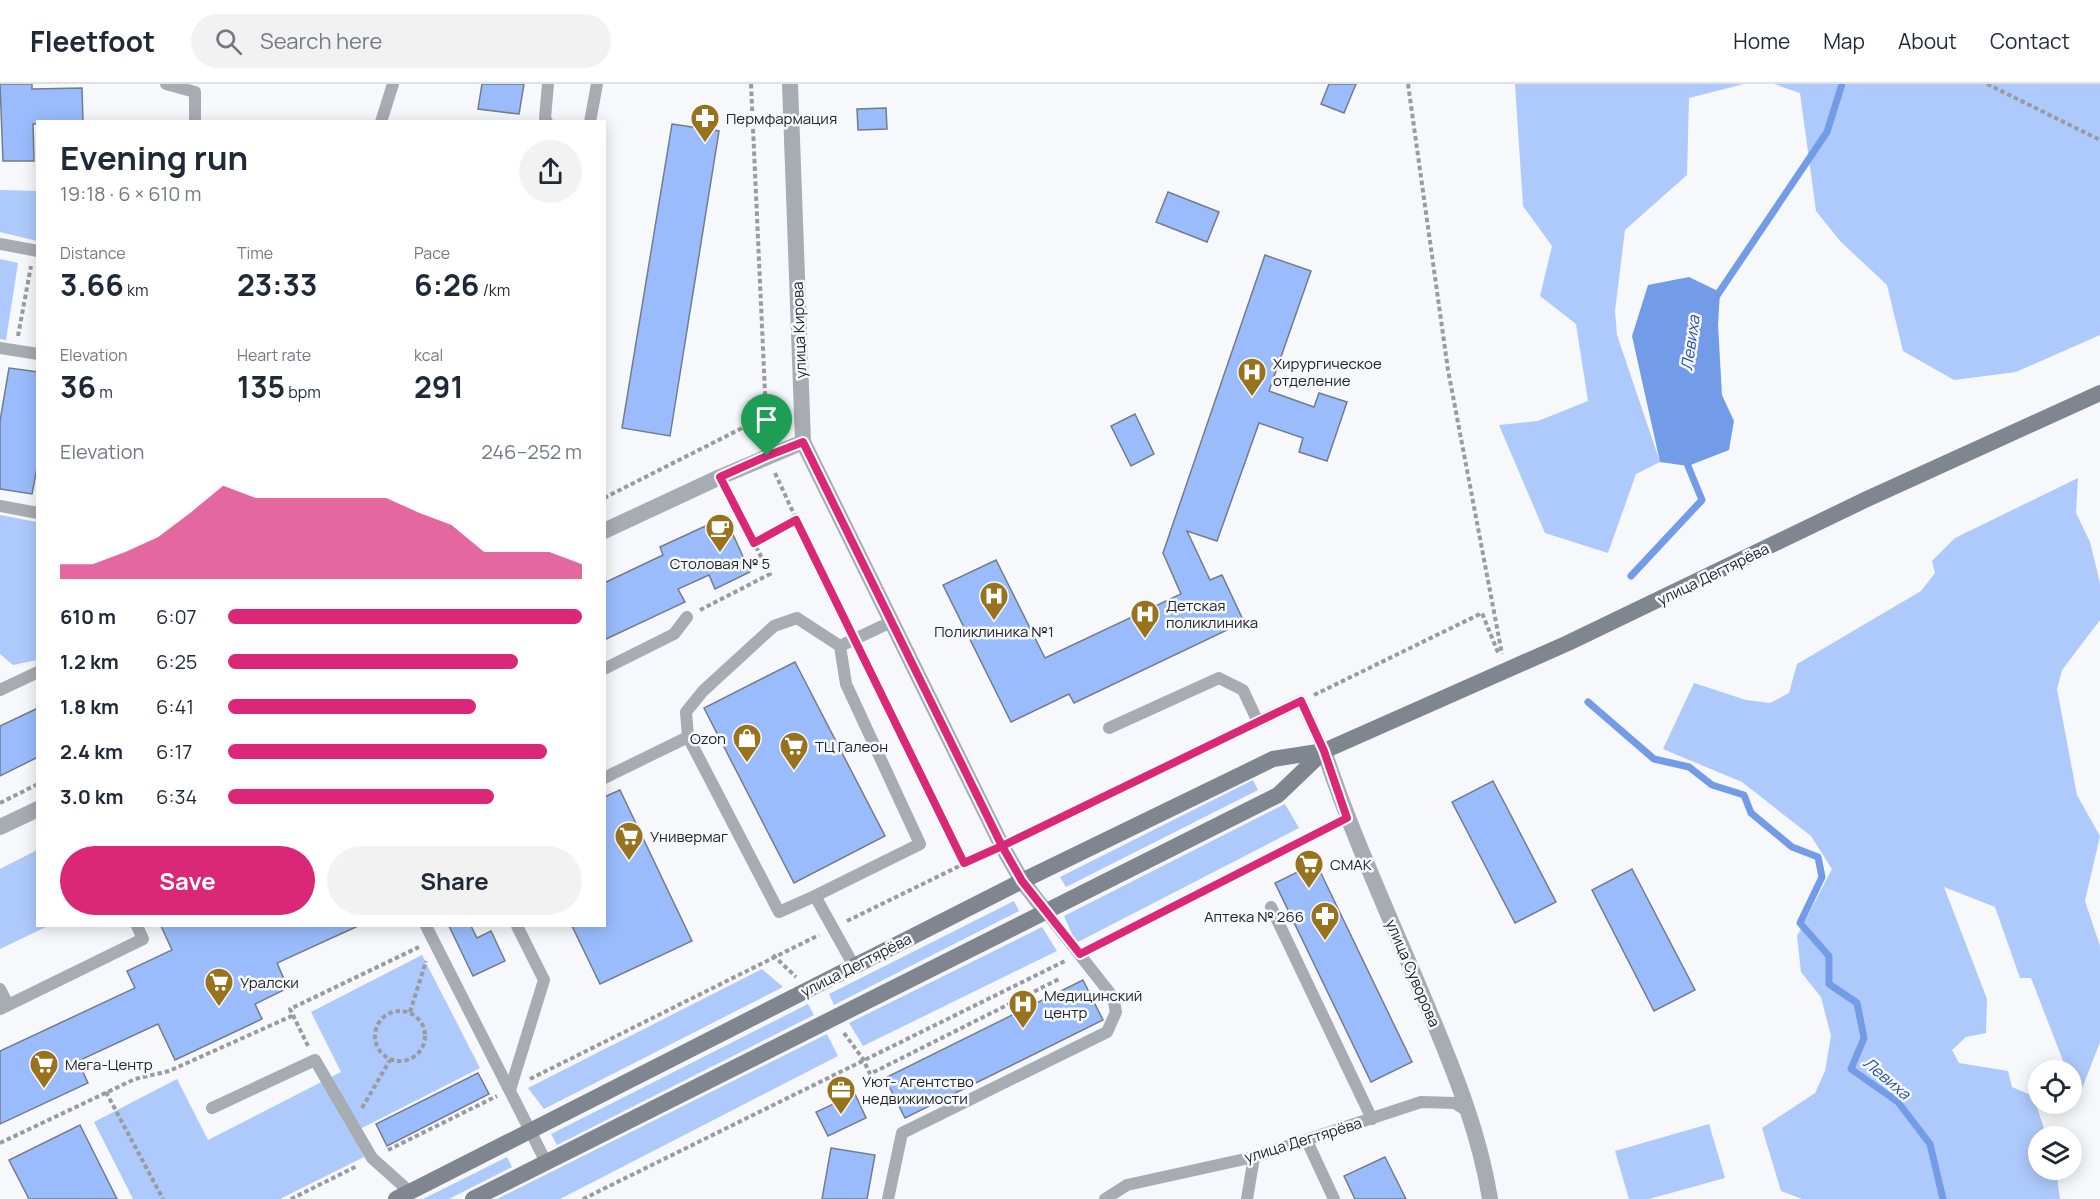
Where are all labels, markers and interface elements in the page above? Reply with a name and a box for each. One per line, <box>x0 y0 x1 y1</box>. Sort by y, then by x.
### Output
search box <box>191 14 611 68</box>
text: Fleetfoot <box>30 22 155 60</box>
icon: search <box>212 25 245 58</box>
text: Search here <box>260 26 382 56</box>
text: Home <box>1733 27 1790 55</box>
text: Map <box>1823 27 1865 55</box>
text: About <box>1898 27 1957 55</box>
text: Contact <box>1990 27 2070 55</box>
pharmacy icon: Пермфармация <box>689 102 721 144</box>
place label: Пермфармация <box>726 108 837 129</box>
text: Evening run <box>60 135 248 180</box>
button: share <box>519 140 582 203</box>
text: 19:18 · 6 × 610 m <box>60 180 201 207</box>
text: Distance <box>60 242 126 264</box>
text: Time <box>237 242 273 264</box>
text: Pace <box>414 242 450 264</box>
text: 3.66 <box>60 264 124 305</box>
text: 23:33 <box>237 264 317 305</box>
text: 6:26 <box>414 264 479 305</box>
text: km <box>124 279 149 301</box>
text: /km <box>479 279 510 301</box>
street label: улица Кирова <box>787 281 811 379</box>
water label: Левиха <box>1675 313 1705 372</box>
text: Elevation <box>60 344 128 366</box>
text: Heart rate <box>237 344 311 366</box>
text: kcal <box>414 344 443 366</box>
place label: Хирургическое отделение <box>1273 353 1382 391</box>
hospital icon: Хирургическое отделение <box>1236 356 1268 398</box>
text: 36 <box>60 366 96 407</box>
text: 135 <box>237 366 285 407</box>
text: 291 <box>414 366 464 407</box>
text: m <box>96 381 113 403</box>
text: bpm <box>285 381 321 403</box>
pin <box>741 394 792 456</box>
icon: arrive <box>750 403 783 436</box>
text: Elevation <box>60 438 144 465</box>
text: 246–252 m <box>481 438 582 465</box>
cafe icon: Столовая № 5 <box>704 512 736 554</box>
street label: улица Дегтярёва <box>1654 538 1772 610</box>
place label: Столовая № 5 <box>670 553 770 574</box>
hospital icon: Поликлиника №1 <box>978 580 1010 622</box>
place label: Детская поликлиника <box>1166 595 1258 633</box>
hospital icon: Детская поликлиника <box>1129 598 1161 640</box>
text: 610 m <box>60 603 116 630</box>
text: 6:07 <box>156 603 197 630</box>
place label: Поликлиника №1 <box>934 621 1054 642</box>
text: 1.2 km <box>60 648 119 675</box>
text: 6:25 <box>156 648 197 675</box>
text: 1.8 km <box>60 693 119 720</box>
text: 6:41 <box>156 693 194 720</box>
shop icon: Ozon <box>731 722 763 764</box>
place label: Ozon <box>690 728 726 749</box>
supermarket icon: ТЦ Галеон <box>778 730 810 772</box>
place label: ТЦ Галеон <box>815 736 888 757</box>
text: 2.4 km <box>60 738 123 765</box>
text: 6:17 <box>156 738 192 765</box>
text: 3.0 km <box>60 783 124 810</box>
text: 6:34 <box>156 783 197 810</box>
supermarket icon: Универмаг <box>613 820 645 862</box>
place label: Универмаг <box>650 826 728 847</box>
button: Save <box>60 846 315 915</box>
button: Share <box>327 846 582 915</box>
supermarket icon: СМАК <box>1293 848 1325 890</box>
place label: СМАК <box>1330 854 1372 875</box>
pharmacy icon: Аптека № 266 <box>1309 900 1341 942</box>
place label: Аптека № 266 <box>1204 906 1304 927</box>
street label: улица Суворова <box>1381 916 1445 1030</box>
street label: улица Дегтярёва <box>797 928 915 1002</box>
supermarket icon: Уралски <box>203 966 235 1008</box>
place label: Уралски <box>240 972 299 993</box>
place label: Медицинский центр <box>1044 985 1142 1023</box>
hospital icon: Медицинский центр <box>1007 988 1039 1030</box>
supermarket icon: Мега-Центр <box>28 1048 60 1090</box>
water label: Левиха <box>1859 1052 1916 1105</box>
place label: Мега-Центр <box>65 1054 153 1075</box>
map controls <box>2028 1060 2082 1180</box>
button: locate <box>2028 1060 2082 1114</box>
place label: Уют- Агентство недвижимости <box>862 1071 974 1109</box>
office icon: Уют- Агентство недвижимости <box>825 1074 857 1116</box>
street label: улица Дегтярёва <box>1242 1112 1364 1168</box>
button: layers <box>2028 1126 2082 1180</box>

